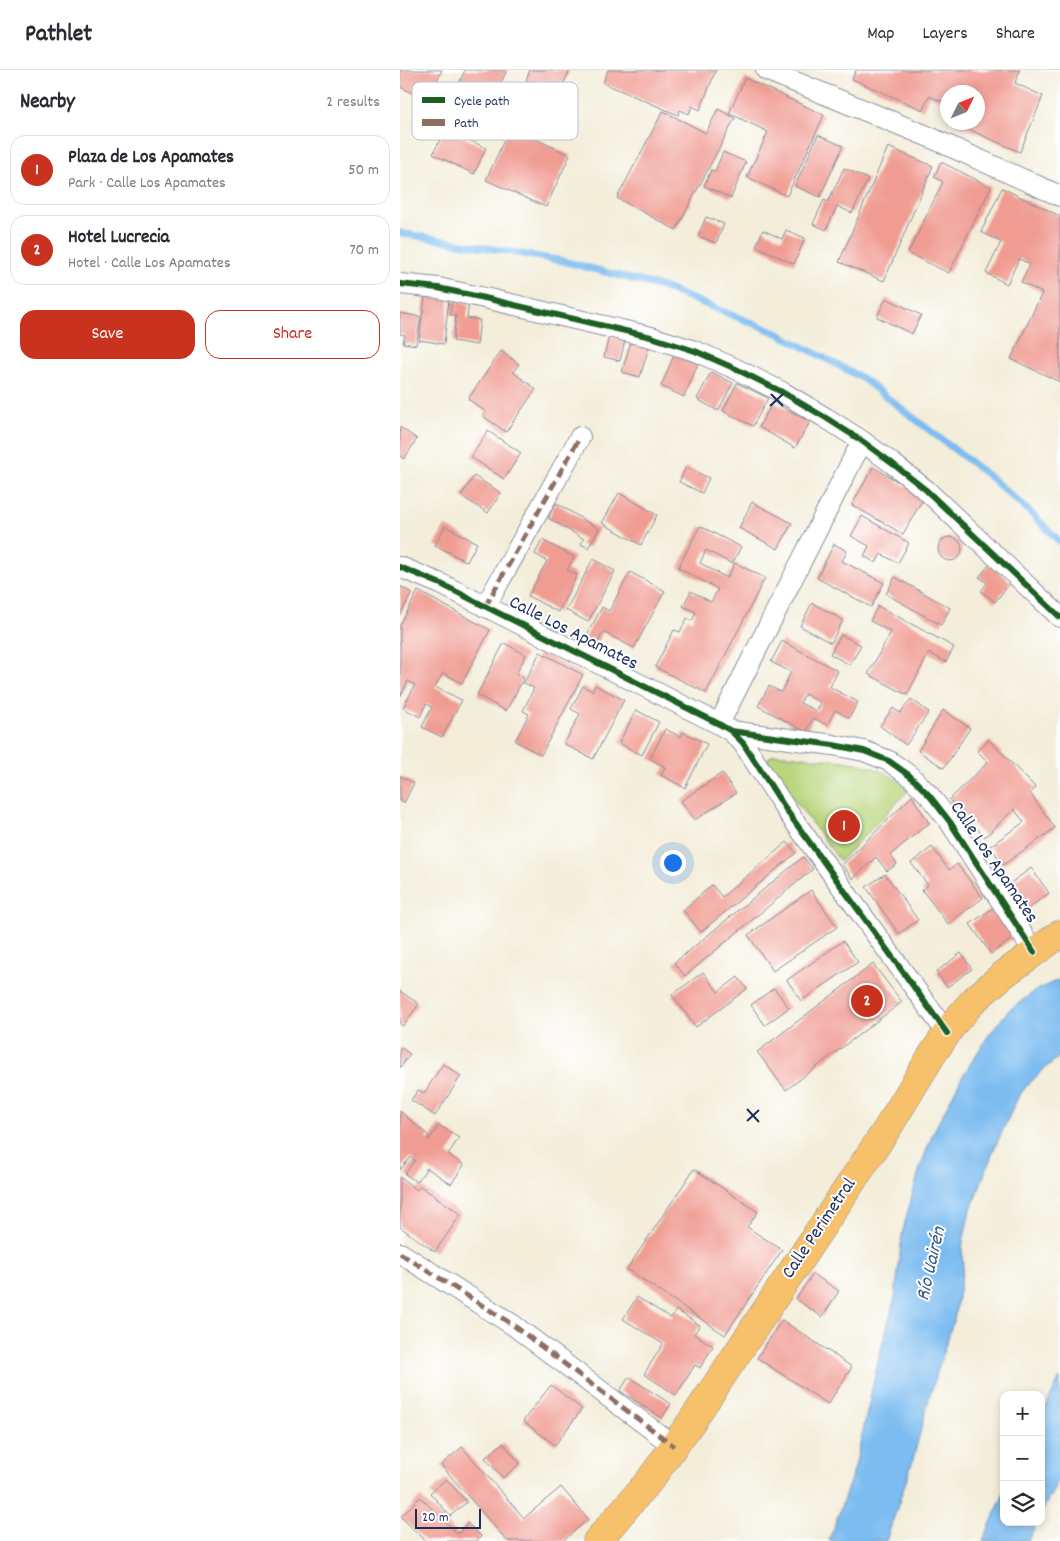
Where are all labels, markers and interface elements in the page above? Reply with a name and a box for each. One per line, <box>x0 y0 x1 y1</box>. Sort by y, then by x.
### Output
text: Pathlet <box>25 18 92 52</box>
text: Map <box>867 22 894 47</box>
text: Layers <box>922 22 968 47</box>
text: Share <box>996 22 1035 47</box>
legend <box>412 82 578 140</box>
north arrow <box>940 85 985 130</box>
text: Nearby <box>20 88 75 118</box>
text: 2 results <box>326 91 380 114</box>
text: Cycle path <box>454 92 510 112</box>
text: Path <box>454 114 479 134</box>
text: Plaza de Los Apamates <box>68 145 234 172</box>
text: 1 <box>35 159 39 182</box>
text: 50 m <box>348 159 379 182</box>
text: Park · Calle Los Apamates <box>68 172 226 195</box>
text: Hotel Lucrecia <box>68 225 169 252</box>
text: 2 <box>34 239 41 262</box>
text: 70 m <box>349 239 379 262</box>
text: Hotel · Calle Los Apamates <box>68 252 231 275</box>
button: Save <box>20 310 195 359</box>
button: Share <box>205 310 380 359</box>
street label: Calle Los Apamates <box>504 590 642 678</box>
street label: Calle Los Apamates <box>942 797 1044 929</box>
pin: 1 <box>828 807 860 845</box>
your location <box>660 850 686 876</box>
pin: 2 <box>851 982 883 1020</box>
street label: Calle Perimetral <box>776 1173 864 1285</box>
water label: Río Uairén <box>910 1224 954 1304</box>
map controls <box>1000 1391 1045 1526</box>
button: + <box>1000 1391 1045 1436</box>
button: − <box>1000 1436 1045 1481</box>
button: layers <box>1000 1481 1045 1526</box>
scale bar <box>415 1506 481 1529</box>
text: 20 m <box>422 1508 449 1528</box>

